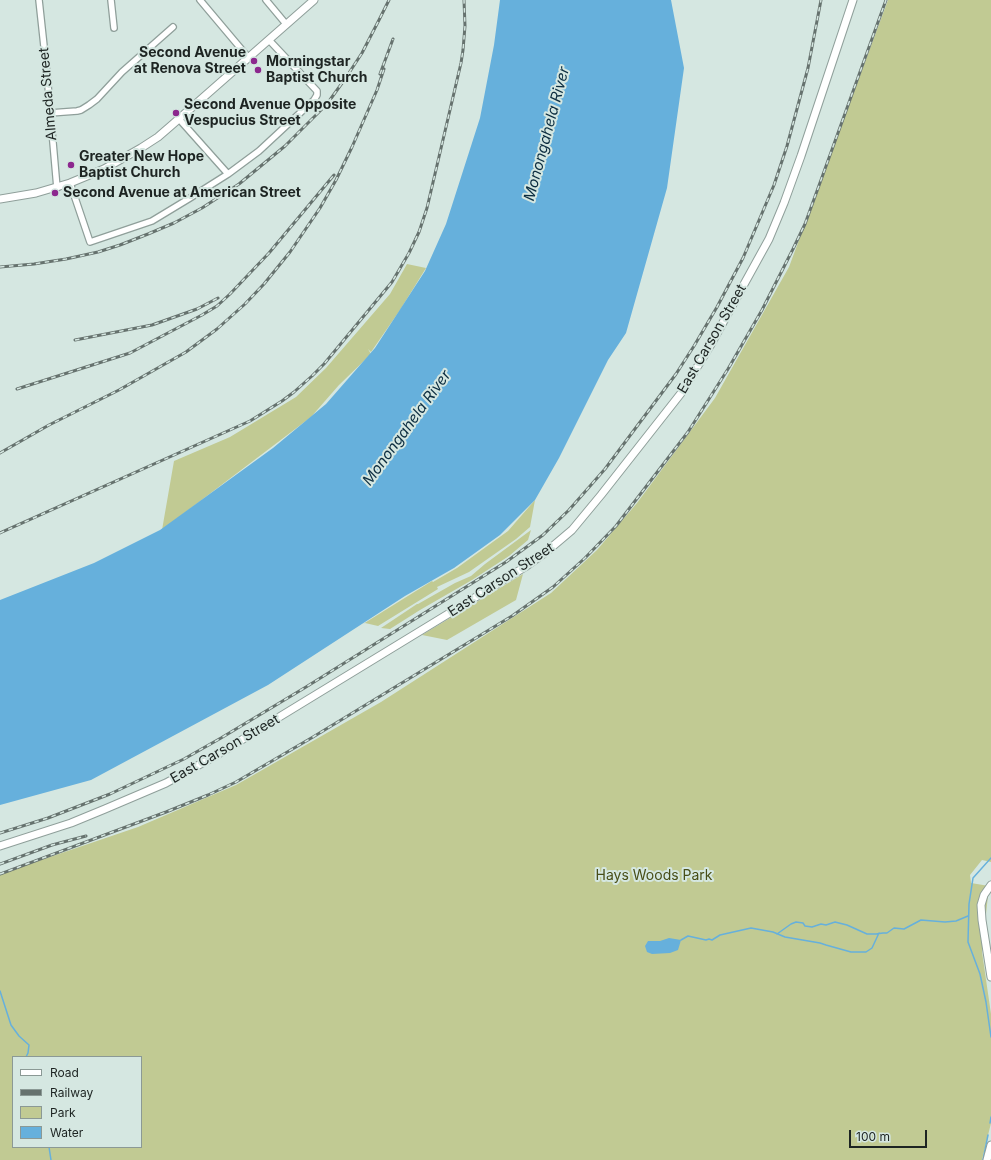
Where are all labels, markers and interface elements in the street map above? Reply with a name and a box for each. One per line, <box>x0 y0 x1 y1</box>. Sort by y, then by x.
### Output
place label: Second Avenue at Renova Street <box>134 45 246 78</box>
street label: Almeda Street <box>36 47 60 141</box>
place label: Morningstar Baptist Church <box>266 54 368 86</box>
marker: Second Avenue at Renova Street <box>249 56 259 66</box>
marker: Morningstar Baptist Church <box>253 65 263 75</box>
water label: Monongahela River <box>520 65 574 203</box>
place label: Second Avenue Opposite Vespucius Street <box>184 97 356 130</box>
marker: Second Avenue Opposite Vespucius Street <box>171 108 181 118</box>
place label: Greater New Hope Baptist Church <box>79 149 204 182</box>
marker: Greater New Hope Baptist Church <box>66 160 76 170</box>
place label: Second Avenue at American Street <box>63 185 301 201</box>
marker: Second Avenue at American Street <box>50 188 60 198</box>
street label: East Carson Street <box>674 282 750 396</box>
water label: Monongahela River <box>359 367 455 489</box>
street label: East Carson Street <box>445 539 557 621</box>
street label: East Carson Street <box>168 711 282 787</box>
park label: Hays Woods Park <box>595 868 713 884</box>
legend <box>12 1056 142 1148</box>
text: Road <box>50 1065 79 1080</box>
text: Railway <box>50 1085 93 1100</box>
text: Park <box>50 1105 76 1120</box>
scale bar <box>851 1122 929 1148</box>
text: Water <box>50 1125 83 1140</box>
text: 100 m <box>856 1129 890 1144</box>

